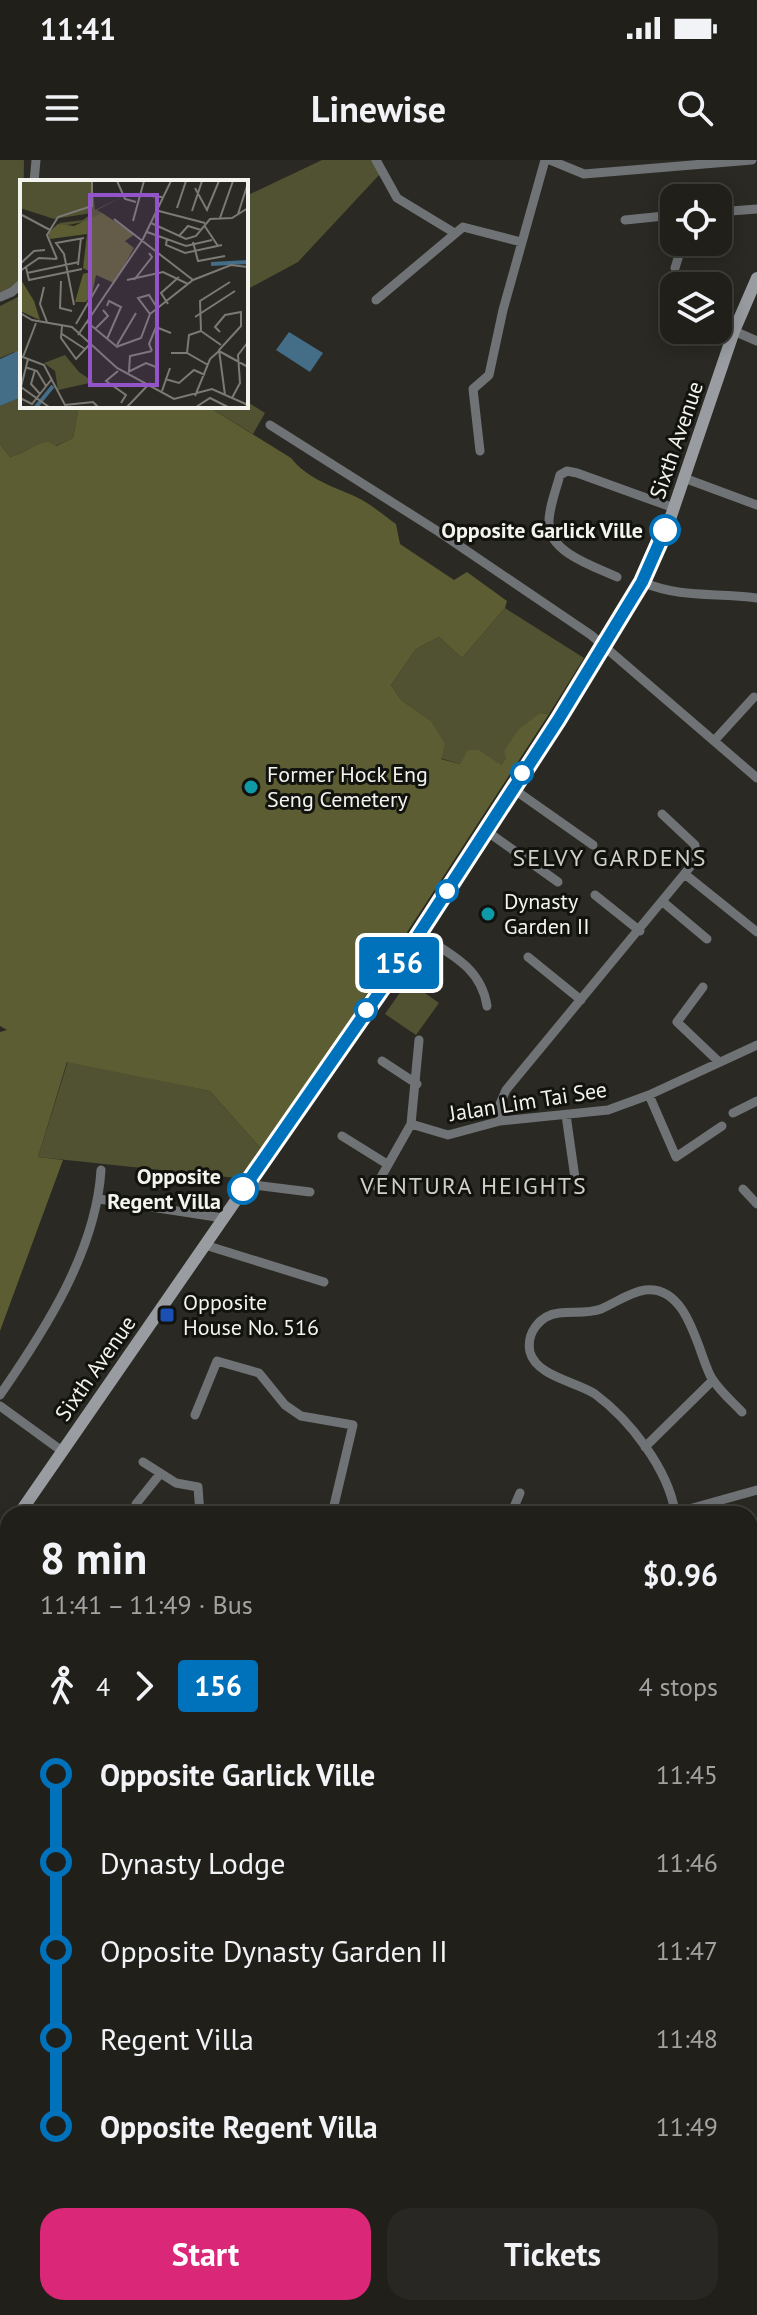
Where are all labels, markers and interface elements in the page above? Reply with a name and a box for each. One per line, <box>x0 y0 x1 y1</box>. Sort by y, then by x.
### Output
text: 11:41 <box>40 9 116 48</box>
text: Linewise <box>311 85 446 132</box>
icon: menu <box>40 86 84 130</box>
icon: search <box>673 86 717 130</box>
inset map <box>20 180 248 408</box>
map controls <box>660 184 732 344</box>
button: locate <box>660 184 732 256</box>
button: layers <box>660 272 732 344</box>
street label: Sixth Avenue <box>643 378 709 502</box>
marker: Opposite Garlick Ville <box>650 515 680 545</box>
place label: Opposite Garlick Ville <box>441 516 643 544</box>
place label: Former Hock Eng Seng Cemetery <box>267 760 428 813</box>
unlabelled marker <box>511 762 533 784</box>
marker: Former Hock Eng Seng Cemetery <box>242 778 260 796</box>
district label: SELVY GARDENS <box>513 842 707 873</box>
unlabelled marker <box>436 880 458 902</box>
place label: Dynasty Garden II <box>504 887 590 940</box>
marker: Dynasty Garden II <box>479 905 497 923</box>
line badge: 156 <box>353 937 445 989</box>
text: 156 <box>375 944 423 981</box>
unlabelled marker <box>355 999 377 1021</box>
street label: Jalan Lim Tai See <box>446 1075 609 1127</box>
place label: Opposite Regent Villa <box>107 1162 221 1215</box>
district label: VENTURA HEIGHTS <box>359 1170 588 1201</box>
marker: Opposite Regent Villa <box>228 1174 258 1204</box>
place label: Opposite House No. 516 <box>183 1288 319 1341</box>
marker: Opposite House No. 516 <box>158 1306 176 1324</box>
street label: Sixth Avenue <box>48 1310 142 1426</box>
text: 8 min <box>40 1529 147 1586</box>
text: $0.96 <box>643 1555 718 1594</box>
text: 11:41 – 11:49 · Bus <box>40 1588 253 1621</box>
icon: walk <box>40 1664 84 1708</box>
icon: forward <box>122 1664 166 1708</box>
text: 156 <box>194 1667 242 1704</box>
text: 4 <box>96 1670 110 1703</box>
text: 4 stops <box>638 1670 718 1703</box>
text: Opposite Garlick Ville <box>100 1755 375 1794</box>
text: 11:45 <box>656 1758 718 1791</box>
text: Dynasty Lodge <box>100 1843 285 1882</box>
text: 11:46 <box>656 1846 718 1879</box>
text: Opposite Dynasty Garden II <box>100 1931 448 1970</box>
text: 11:47 <box>656 1934 718 1967</box>
text: Regent Villa <box>100 2019 254 2058</box>
text: 11:48 <box>656 2022 718 2055</box>
text: Opposite Regent Villa <box>100 2107 378 2146</box>
text: 11:49 <box>656 2110 718 2143</box>
button: Start <box>40 2208 371 2300</box>
button: Tickets <box>387 2208 718 2300</box>

